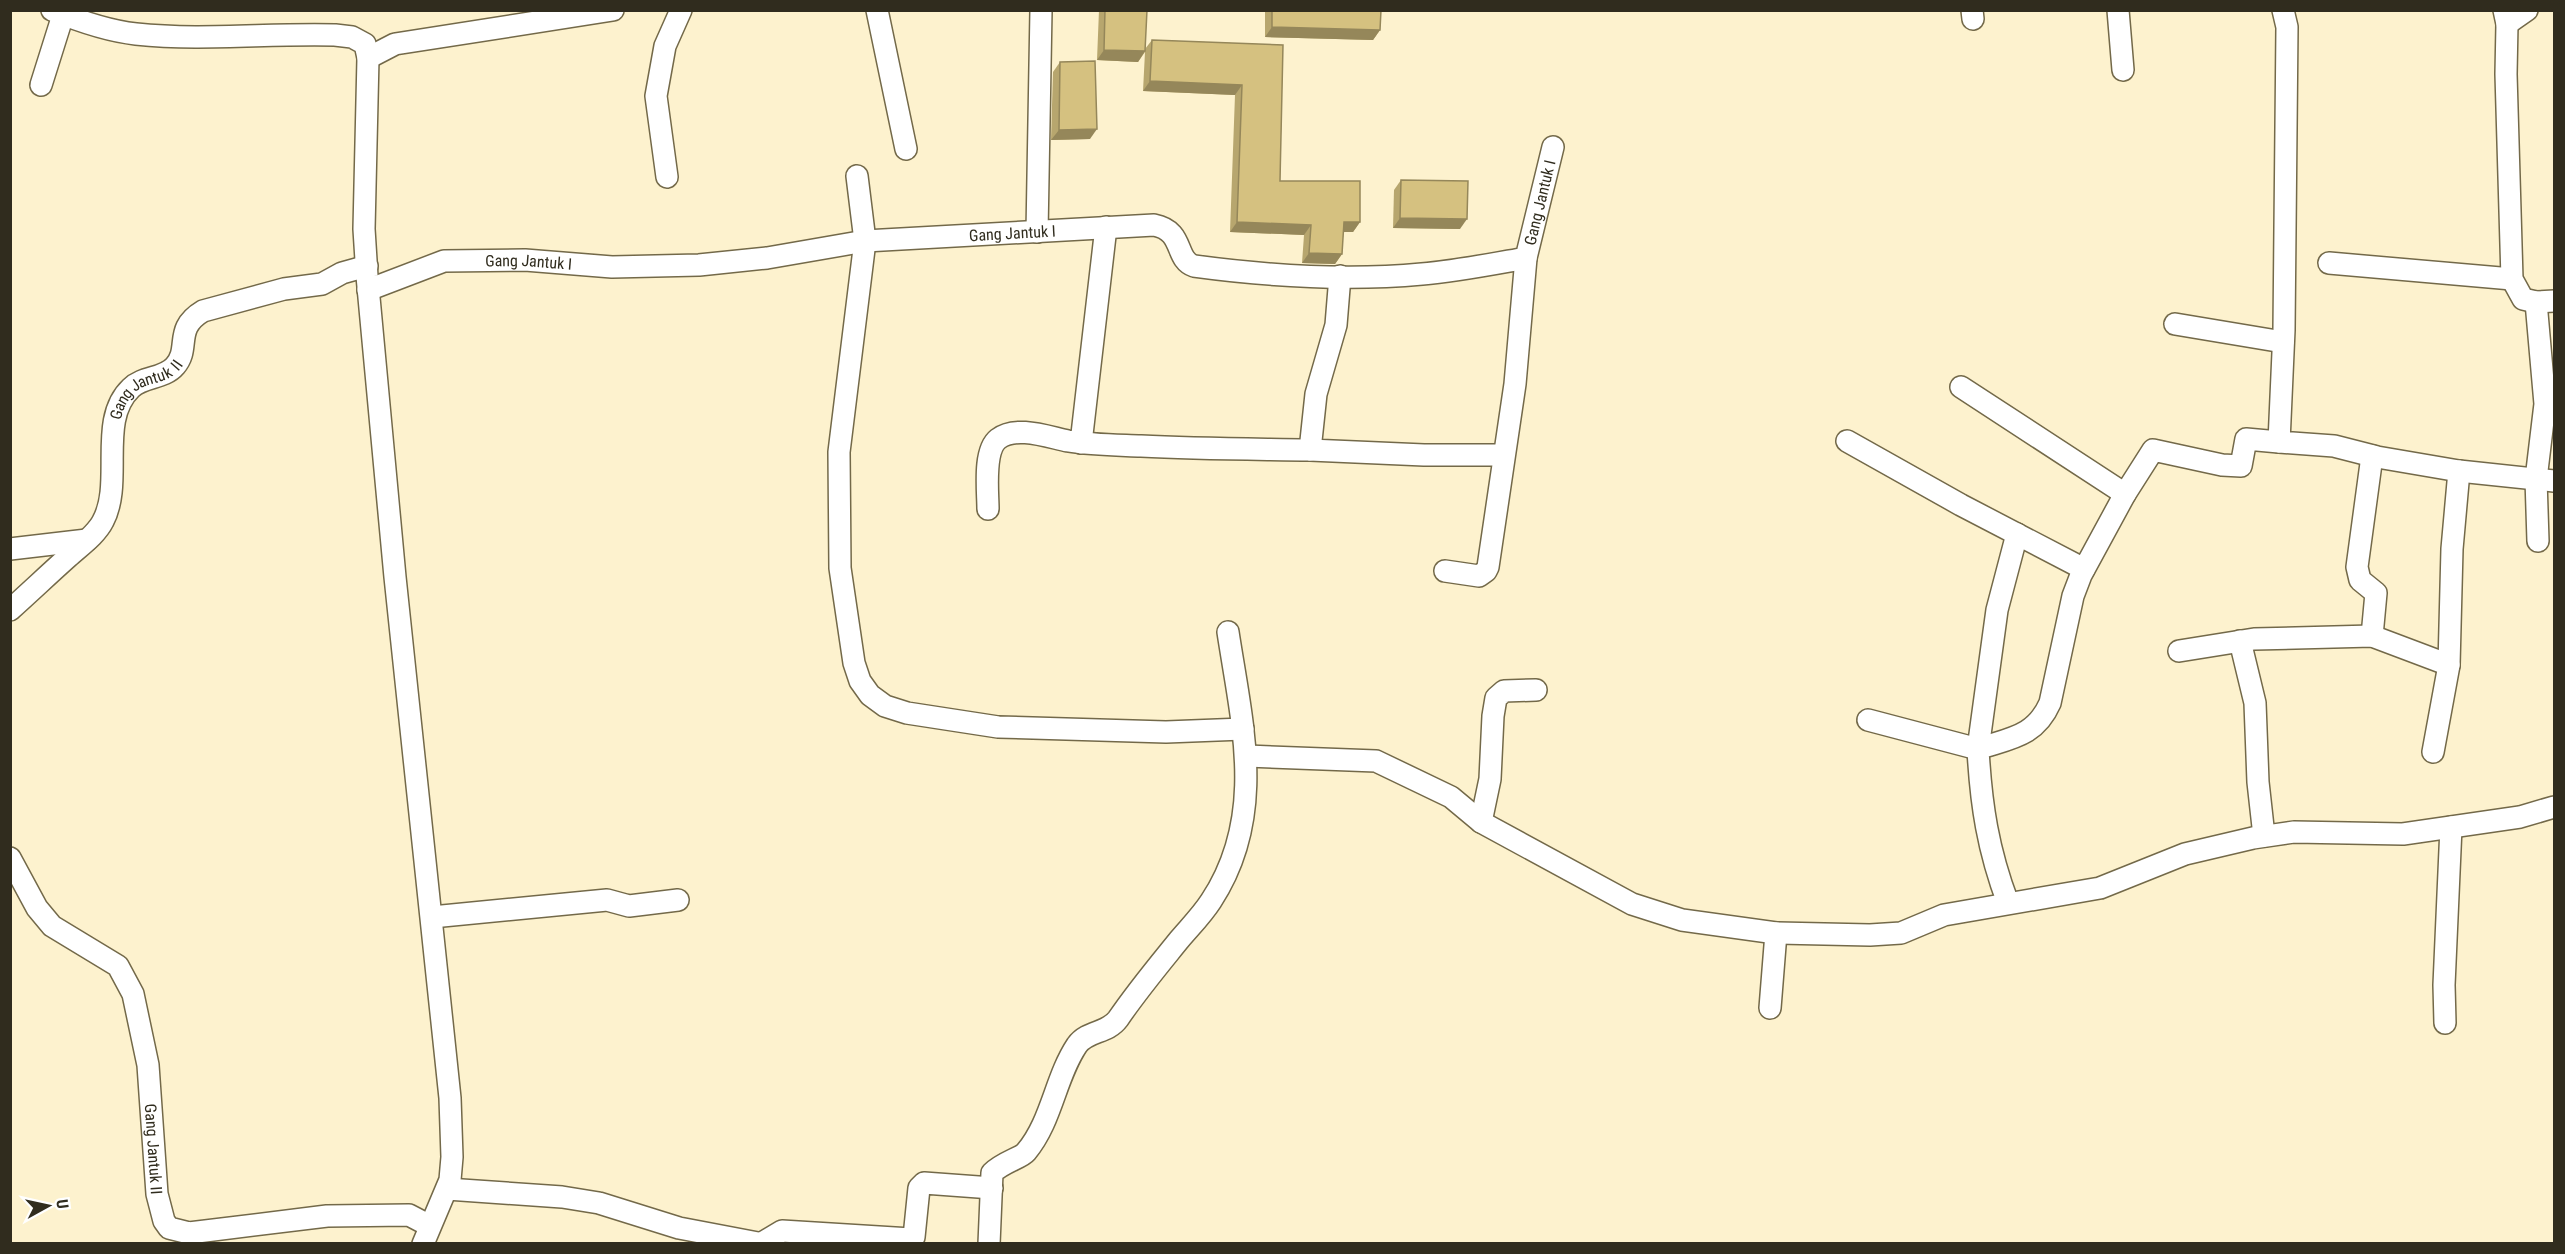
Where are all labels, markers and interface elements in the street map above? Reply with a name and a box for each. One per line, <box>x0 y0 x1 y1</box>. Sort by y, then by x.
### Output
street label: Gang Jantuk I <box>1520 158 1559 247</box>
street label: Gang Jantuk I <box>968 221 1056 245</box>
street label: Gang Jantuk I <box>485 251 573 274</box>
street label: Gang Jantuk II <box>106 356 187 422</box>
street label: Gang Jantuk II <box>141 1103 166 1195</box>
north arrow <box>18 1176 78 1236</box>
text: U <box>52 1198 72 1210</box>

